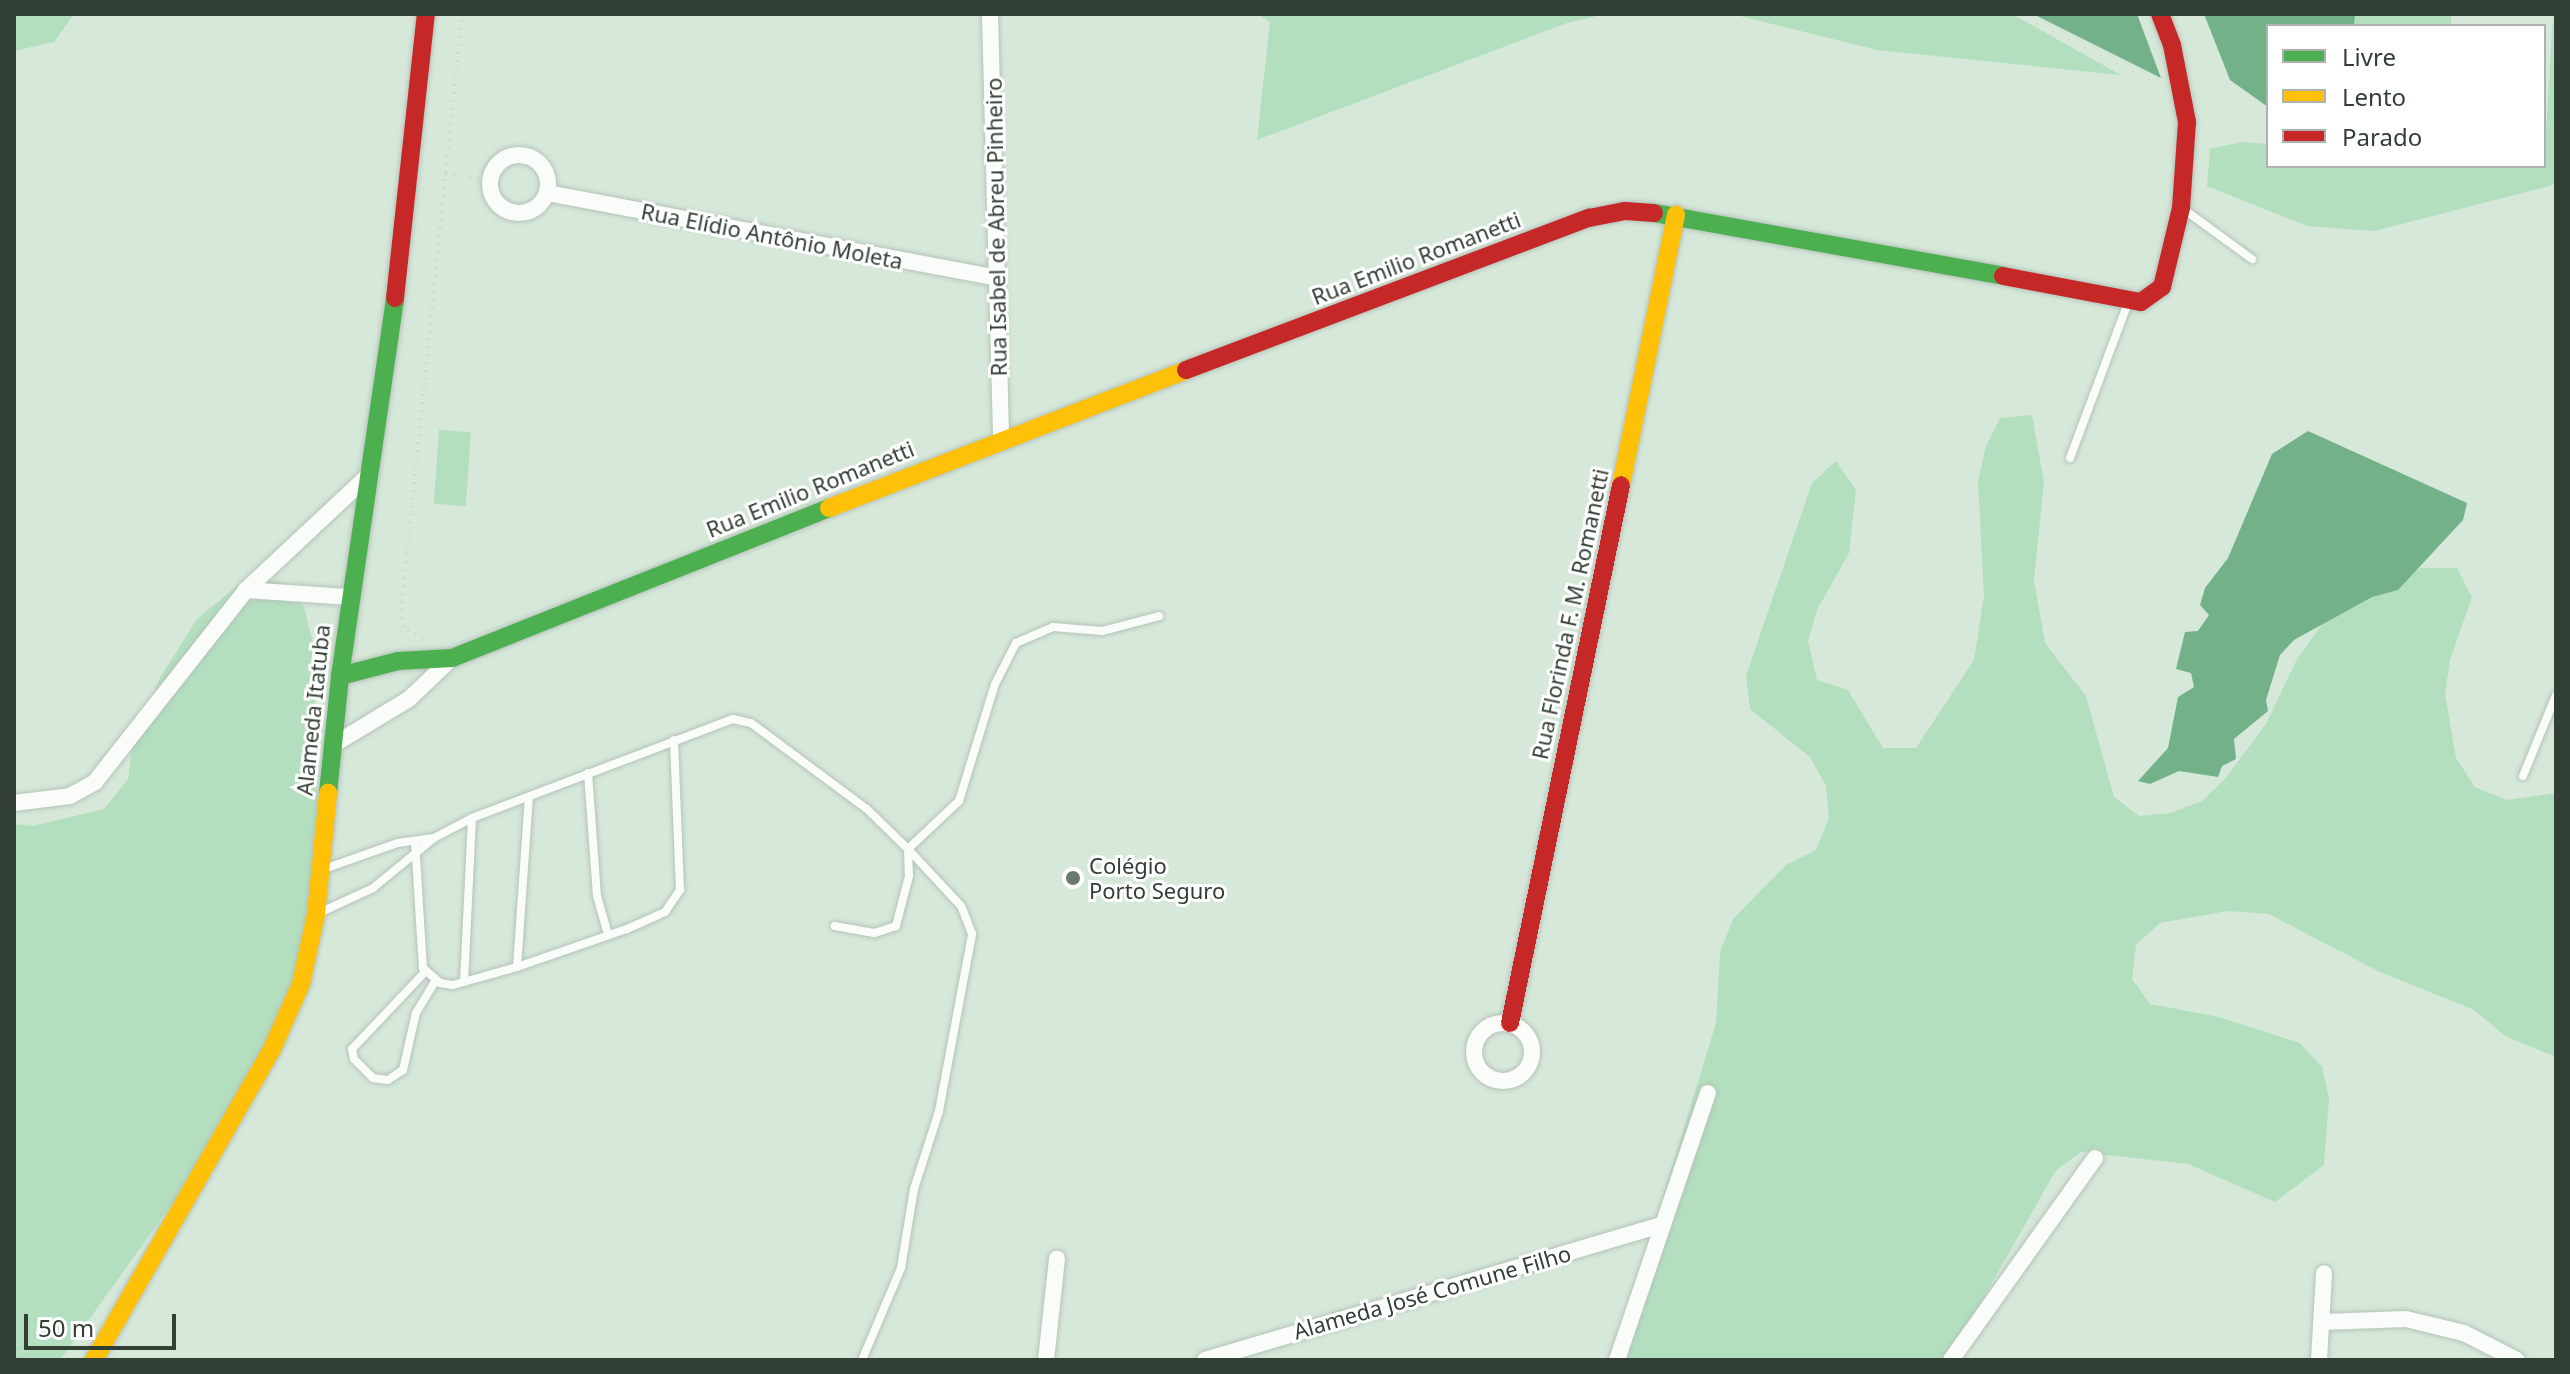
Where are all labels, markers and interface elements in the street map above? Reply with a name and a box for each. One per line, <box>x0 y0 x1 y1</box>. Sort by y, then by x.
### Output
legend <box>2266 24 2546 168</box>
text: Livre <box>2342 40 2396 73</box>
street label: Rua Isabel de Abreu Pinheiro <box>980 77 1012 377</box>
text: Lento <box>2342 80 2406 113</box>
text: Parado <box>2342 120 2422 153</box>
street label: Rua Elídio Antônio Moleta <box>639 198 905 274</box>
street label: Rua Emilio Romanetti <box>1308 206 1524 310</box>
street label: Rua Emilio Romanetti <box>702 435 918 543</box>
street label: Rua Florinda F. M. Romanetti <box>1526 466 1614 762</box>
street label: Alameda Itatuba <box>291 623 335 797</box>
place label: Colégio Porto Seguro <box>1089 852 1225 904</box>
marker: Colégio Porto Seguro <box>1064 869 1082 887</box>
street label: Alameda José Comune Filho <box>1290 1240 1574 1344</box>
scale bar <box>28 1298 180 1348</box>
text: 50 m <box>38 1311 94 1344</box>

